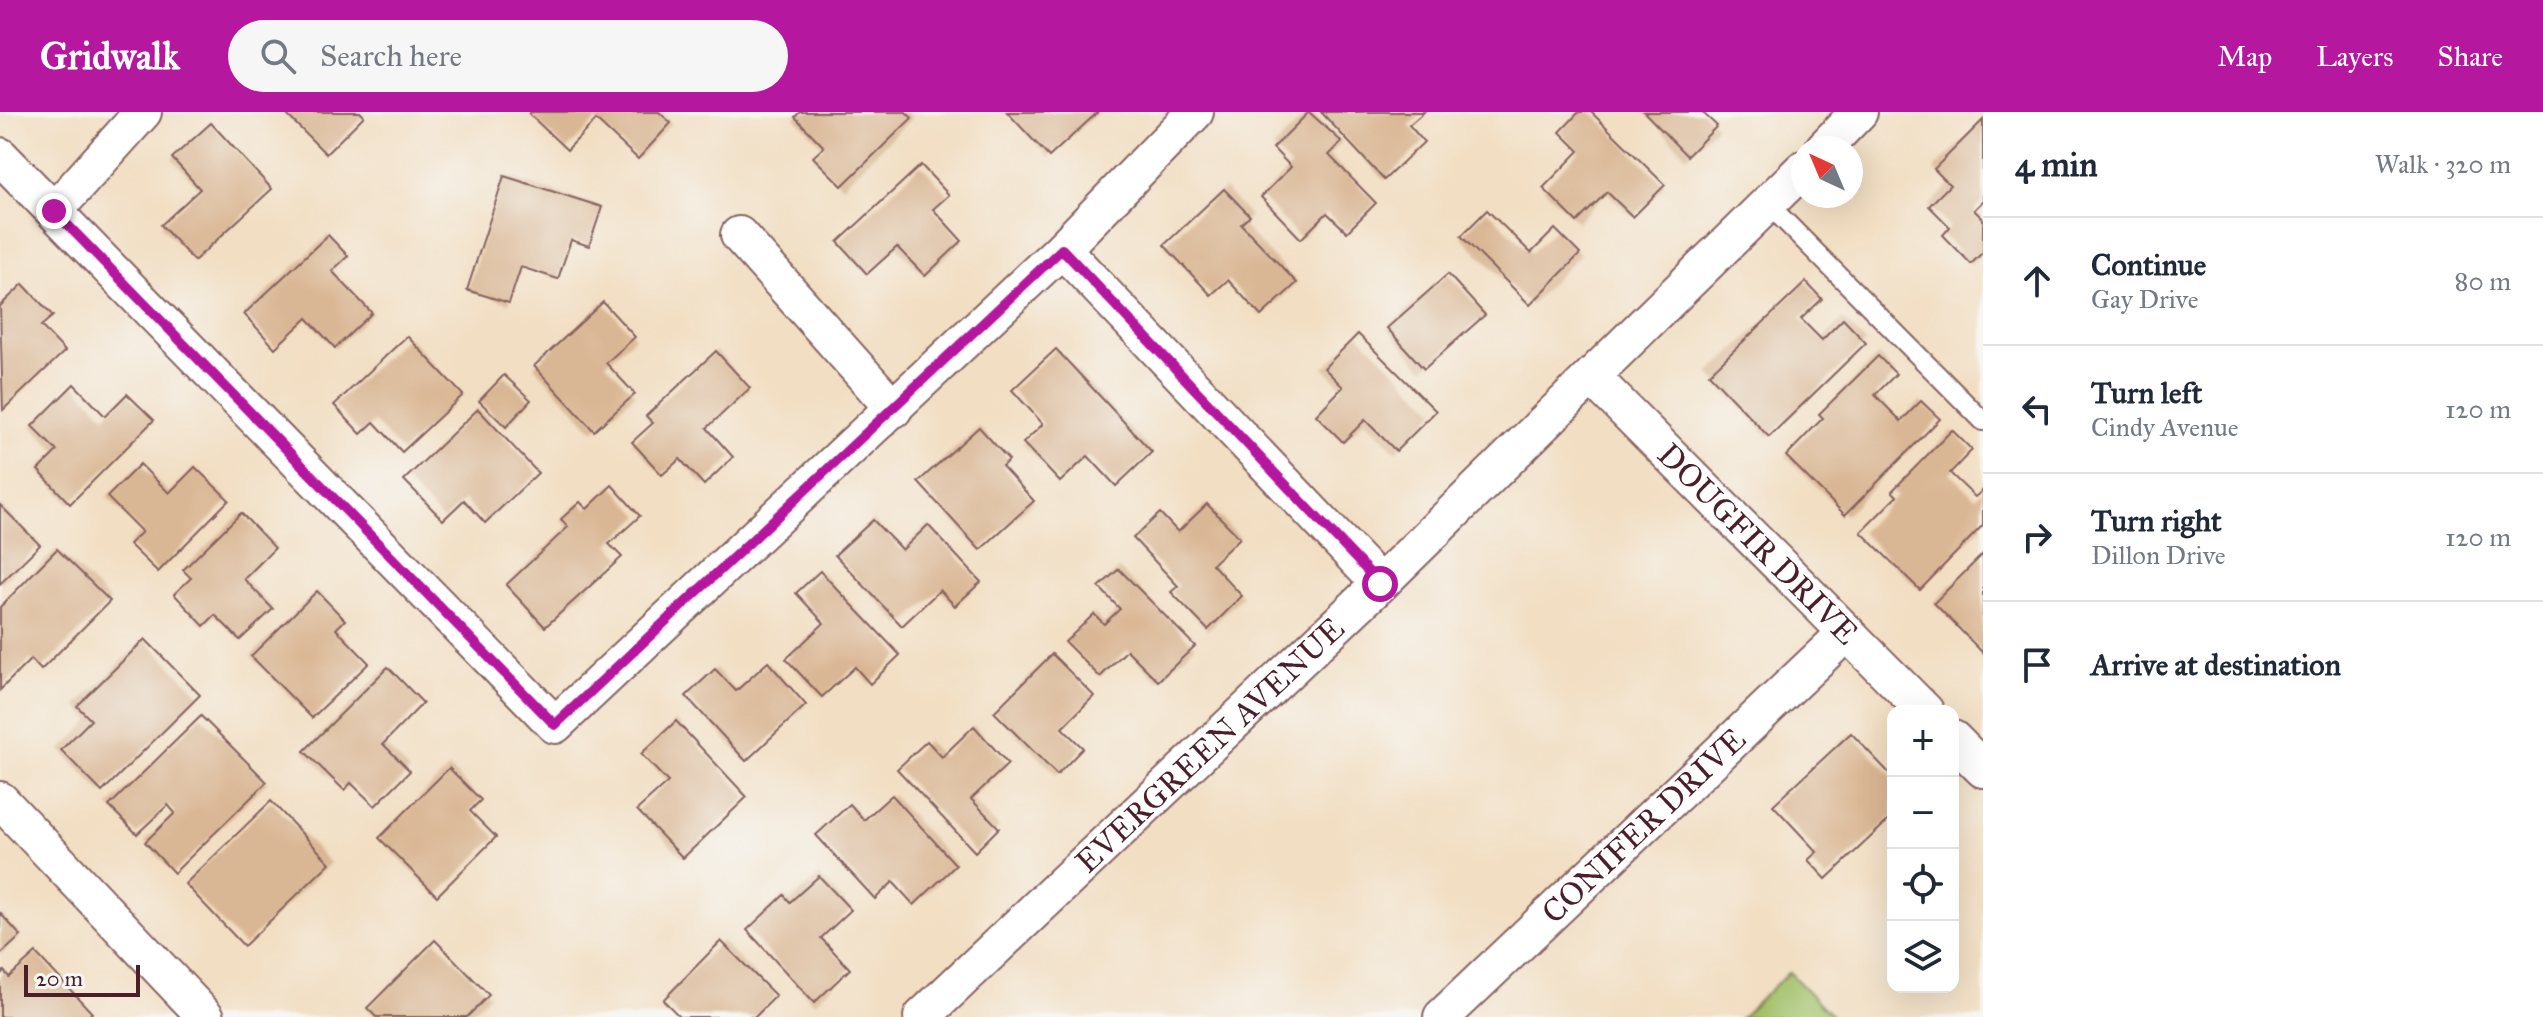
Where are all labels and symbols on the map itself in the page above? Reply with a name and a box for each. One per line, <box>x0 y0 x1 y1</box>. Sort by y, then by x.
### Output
north arrow <box>1791 136 1863 208</box>
route end <box>36 193 72 229</box>
street label: DOUGFIR DRIVE <box>1649 435 1866 653</box>
route start <box>1362 566 1398 602</box>
street label: EVERGREEN AVENUE <box>1068 609 1352 881</box>
street label: CONIFER DRIVE <box>1534 720 1754 932</box>
scale bar <box>24 961 140 997</box>

